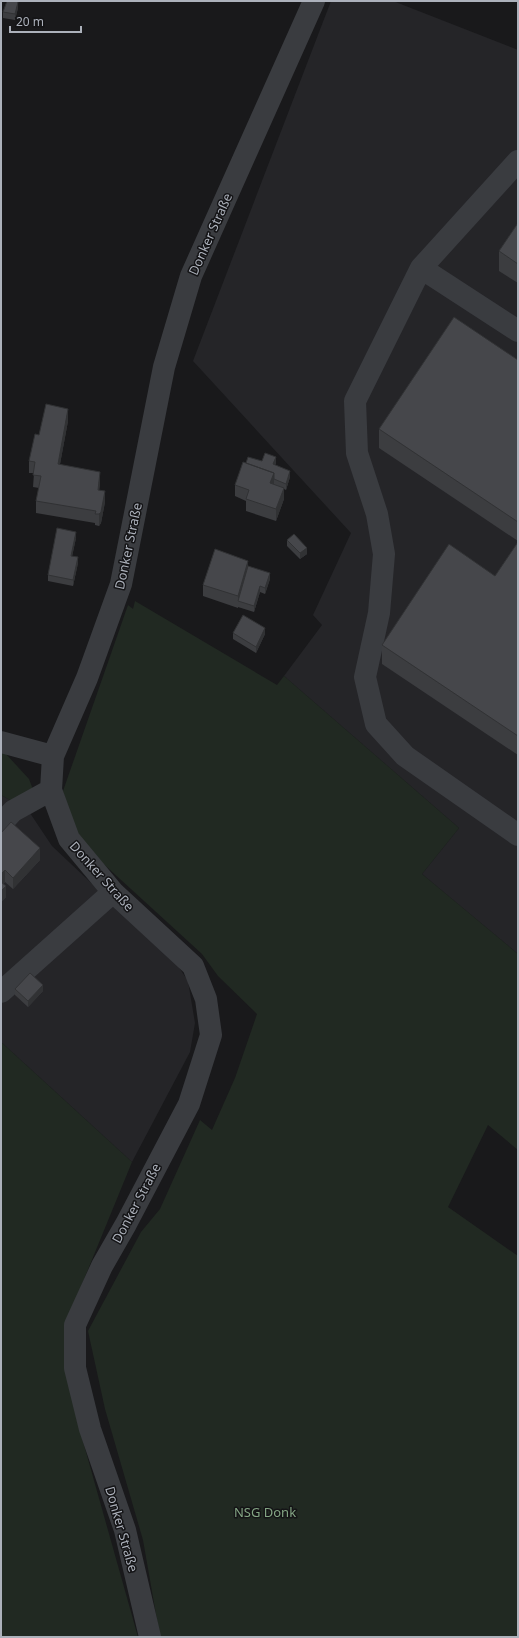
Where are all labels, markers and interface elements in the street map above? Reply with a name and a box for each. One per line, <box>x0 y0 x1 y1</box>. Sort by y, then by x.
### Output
scale bar <box>10 8 81 34</box>
text: 20 m <box>16 13 44 30</box>
street label: Donker Straße <box>184 190 236 278</box>
street label: Donker Straße <box>110 501 146 591</box>
street label: Donker Straße <box>66 837 138 915</box>
street label: Donker Straße <box>107 1160 165 1246</box>
street label: Donker Straße <box>101 1484 143 1574</box>
park label: NSG Donk <box>234 1503 296 1521</box>

